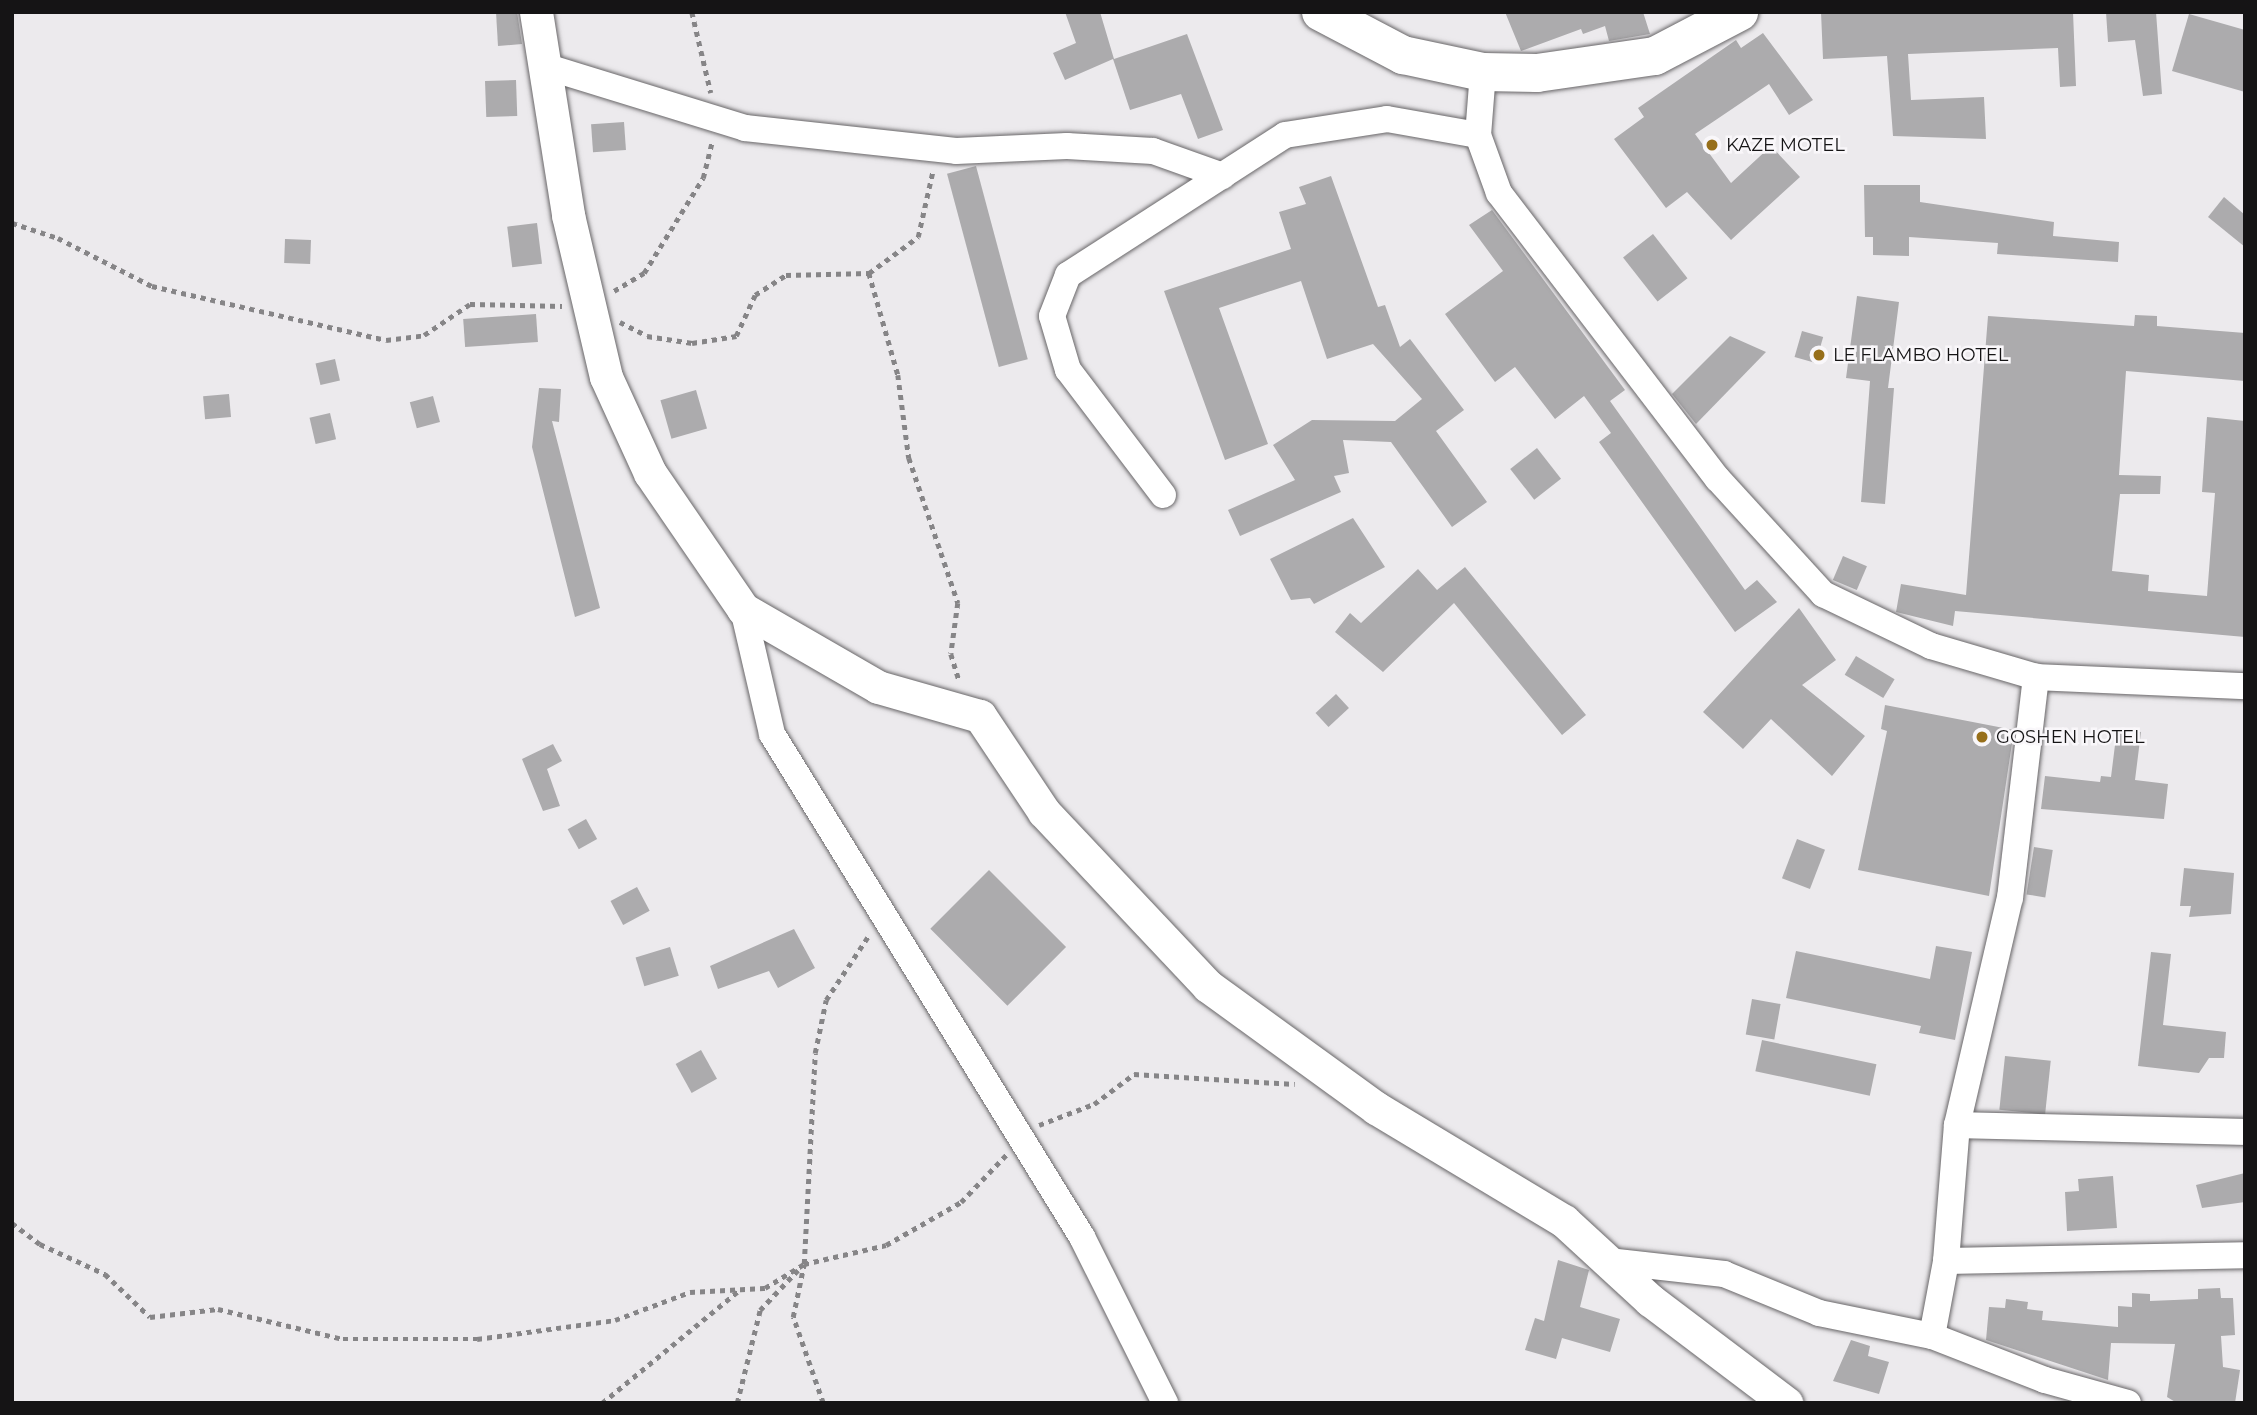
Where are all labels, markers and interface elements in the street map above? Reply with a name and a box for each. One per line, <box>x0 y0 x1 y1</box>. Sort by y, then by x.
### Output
place label: KAZE MOTEL <box>1726 134 1845 156</box>
marker: KAZE MOTEL <box>1704 137 1720 153</box>
place label: LE FLAMBO HOTEL <box>1833 344 2008 366</box>
marker: LE FLAMBO HOTEL <box>1811 347 1827 363</box>
place label: GOSHEN HOTEL <box>1996 726 2145 748</box>
marker: GOSHEN HOTEL <box>1974 729 1990 745</box>

